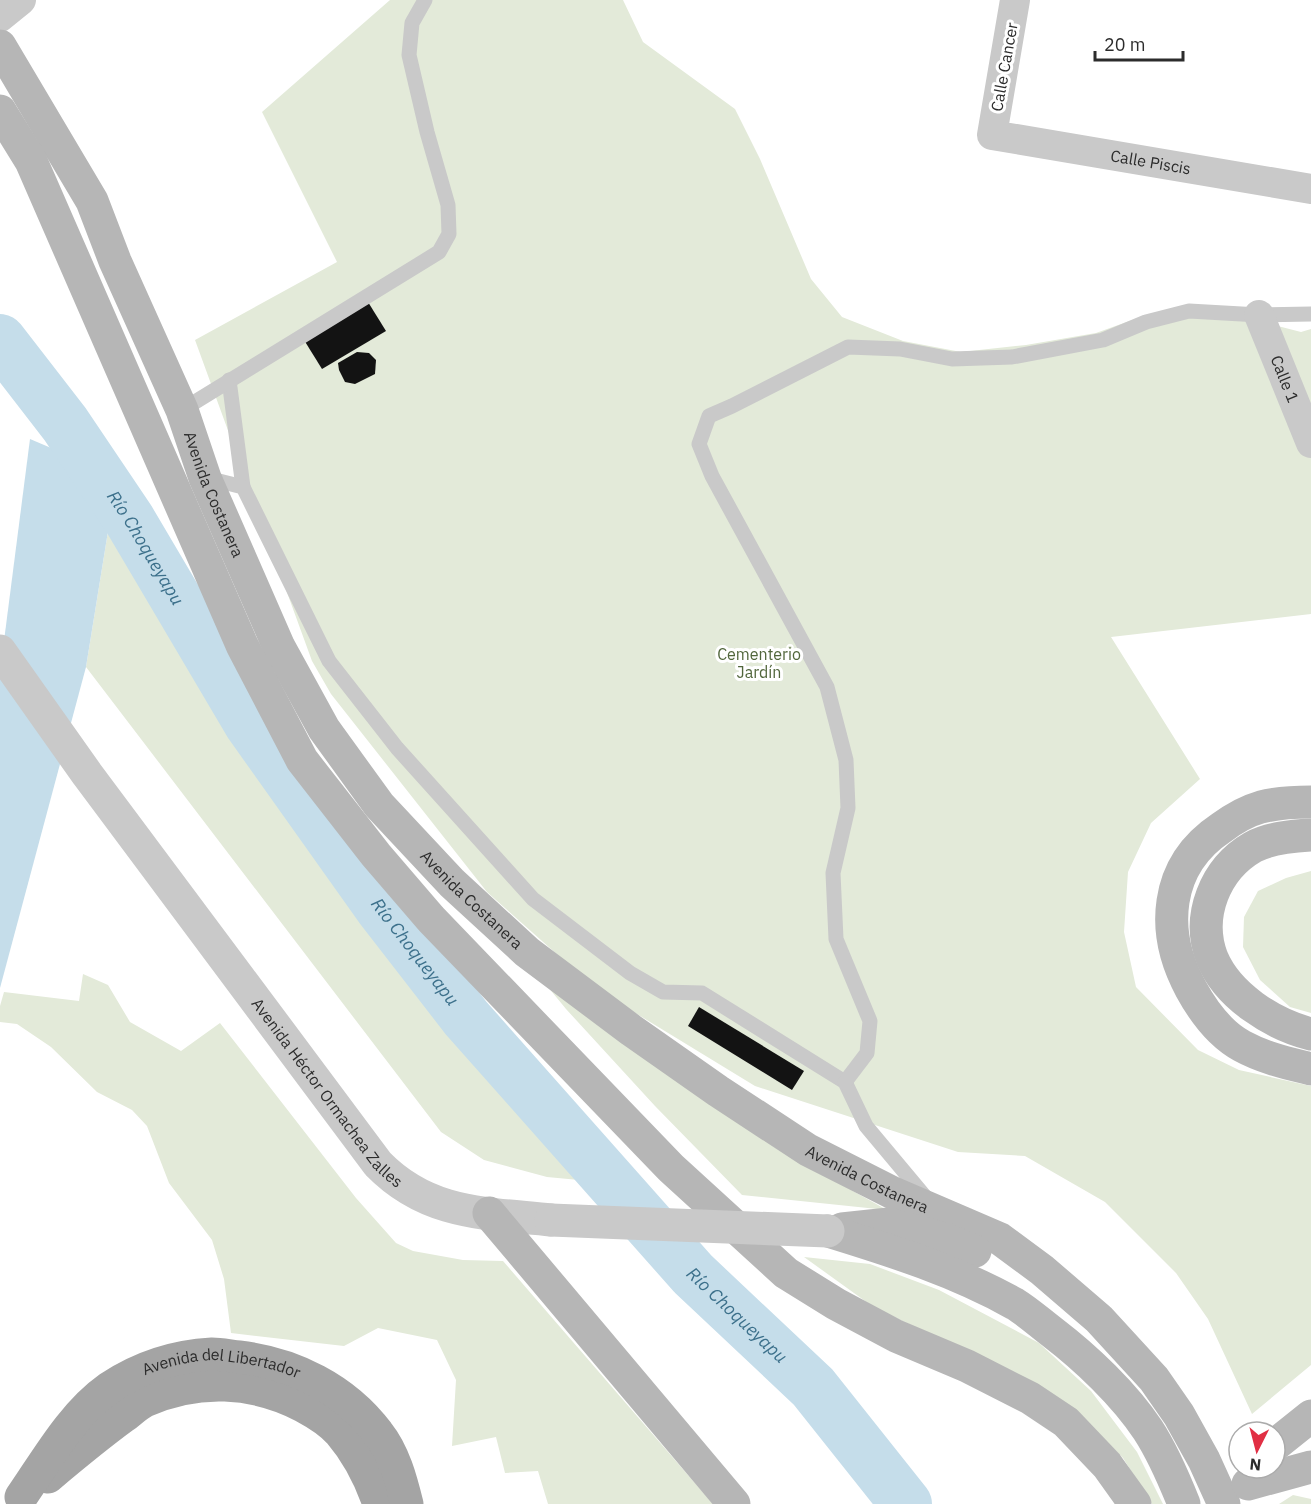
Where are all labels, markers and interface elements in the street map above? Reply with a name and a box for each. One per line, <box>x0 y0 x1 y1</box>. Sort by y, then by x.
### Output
street label: Calle Cancer <box>986 21 1022 113</box>
scale bar <box>1095 24 1184 62</box>
text: 20 m <box>1104 33 1146 56</box>
street label: Calle Piscis <box>1109 145 1192 179</box>
street label: Calle 1 <box>1266 352 1304 406</box>
street label: Avenida Costanera <box>180 429 249 561</box>
water label: Río Choqueyapu <box>102 486 189 609</box>
park label: Cementerio Jardín <box>717 644 801 682</box>
street label: Avenida Costanera <box>416 846 527 953</box>
water label: Río Choqueyapu <box>366 893 464 1010</box>
street label: Avenida Héctor Ormachea Zalles <box>248 994 407 1192</box>
street label: Avenida Costanera <box>802 1141 932 1217</box>
water label: Río Choqueyapu <box>682 1262 792 1368</box>
street label: Avenida del Libertador <box>139 1344 304 1382</box>
north arrow <box>1227 1420 1287 1480</box>
text: N <box>1249 1454 1262 1475</box>

